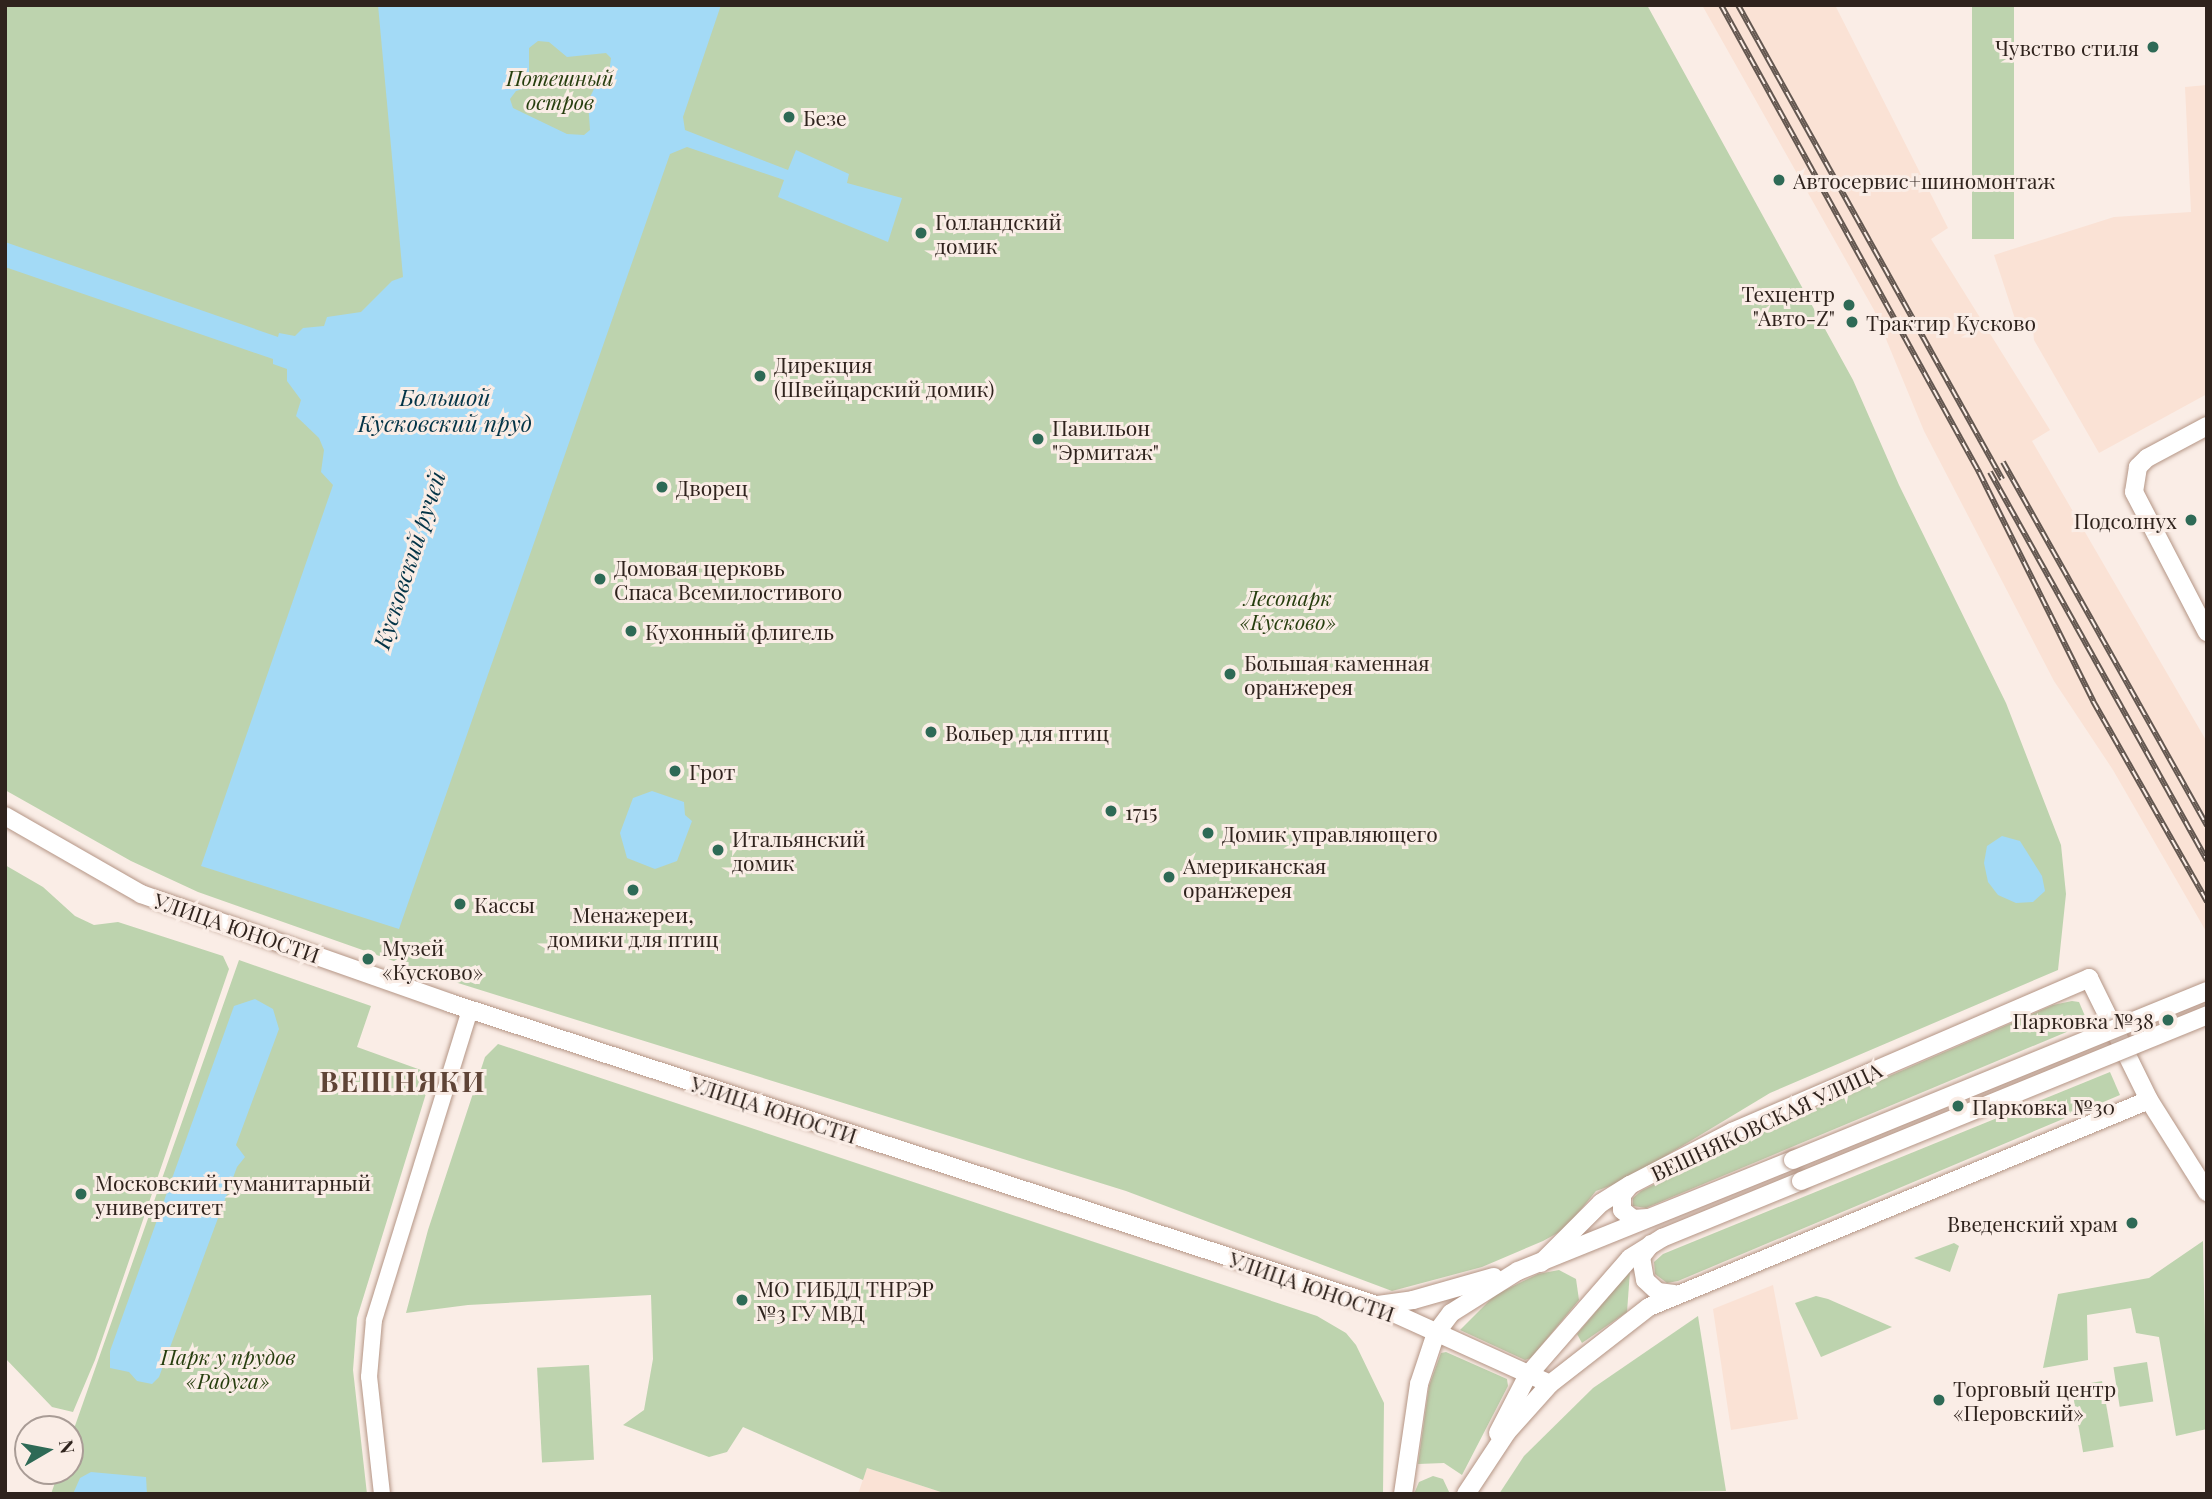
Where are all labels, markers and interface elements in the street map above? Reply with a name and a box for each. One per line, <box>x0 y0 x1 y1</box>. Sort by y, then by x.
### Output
place label: Чувство стиля <box>1995 34 2139 60</box>
marker: Чувство стиля <box>2145 39 2161 55</box>
park label: Потешный остров <box>506 64 614 114</box>
place label: Безе <box>803 104 847 130</box>
marker: Безе <box>781 109 797 125</box>
place label: Автосервис+шиномонтаж <box>1793 167 2055 193</box>
marker: Автосервис+шиномонтаж <box>1771 172 1787 188</box>
place label: Голландский домик <box>935 208 1062 258</box>
marker: Голландский домик <box>913 225 929 241</box>
place label: Техцентр "Авто-Z" <box>1741 280 1835 330</box>
marker: Техцентр "Авто-Z" <box>1841 297 1857 313</box>
place label: Трактир Кусково <box>1866 309 2036 335</box>
marker: Трактир Кусково <box>1844 314 1860 330</box>
place label: Дирекция (Швейцарский домик) <box>774 351 994 401</box>
marker: Дирекция (Швейцарский домик) <box>752 368 768 384</box>
water label: Большой Кусковский пруд <box>358 383 532 437</box>
place label: Павильон "Эрмитаж" <box>1052 414 1159 464</box>
marker: Павильон "Эрмитаж" <box>1030 431 1046 447</box>
water label: Кусковский ручей <box>367 468 451 652</box>
place label: Дворец <box>676 474 748 500</box>
marker: Дворец <box>654 479 670 495</box>
place label: Подсолнух <box>2074 507 2177 533</box>
marker: Подсолнух <box>2183 512 2199 528</box>
place label: Домовая церковь Спаса Всемилостивого <box>614 554 842 604</box>
marker: Домовая церковь Спаса Всемилостивого <box>592 571 608 587</box>
park label: Лесопарк «Кусково» <box>1240 584 1336 634</box>
place label: Кухонный флигель <box>645 618 834 644</box>
marker: Кухонный флигель <box>623 623 639 639</box>
place label: Большая каменная оранжерея <box>1244 649 1429 699</box>
marker: Большая каменная оранжерея <box>1222 666 1238 682</box>
place label: Вольер для птиц <box>945 719 1109 745</box>
marker: Вольер для птиц <box>923 724 939 740</box>
place label: Грот <box>689 758 735 784</box>
marker: Грот <box>667 763 683 779</box>
place label: 1715 <box>1125 798 1158 824</box>
marker: 1715 <box>1103 803 1119 819</box>
place label: Домик управляющего <box>1222 820 1438 846</box>
place label: Итальянский домик <box>732 825 865 875</box>
marker: Домик управляющего <box>1200 825 1216 841</box>
marker: Итальянский домик <box>710 842 726 858</box>
place label: Американская оранжерея <box>1183 852 1326 902</box>
marker: Американская оранжерея <box>1161 869 1177 885</box>
marker: Менажереи, домики для птиц <box>625 882 641 898</box>
street label: УЛИЦА ЮНОСТИ <box>151 887 323 967</box>
place label: Кассы <box>474 891 535 917</box>
marker: Кассы <box>452 896 468 912</box>
place label: Менажереи, домики для птиц <box>548 901 718 951</box>
place label: Музей «Кусково» <box>382 934 483 984</box>
marker: Музей «Кусково» <box>360 951 376 967</box>
place label: Парковка №38 <box>2013 1007 2154 1033</box>
marker: Парковка №38 <box>2160 1012 2176 1028</box>
street label: ВЕШНЯКОВСКАЯ УЛИЦА <box>1647 1056 1885 1186</box>
district label: ВЕШНЯКИ <box>320 1064 486 1098</box>
street label: УЛИЦА ЮНОСТИ <box>688 1070 860 1148</box>
place label: Парковка №30 <box>1972 1093 2115 1119</box>
marker: Парковка №30 <box>1950 1098 1966 1114</box>
place label: Московский гуманитарный университет <box>95 1169 371 1219</box>
marker: Московский гуманитарный университет <box>73 1186 89 1202</box>
place label: Введенский храм <box>1947 1210 2118 1236</box>
marker: Введенский храм <box>2124 1215 2140 1231</box>
street label: УЛИЦА ЮНОСТИ <box>1226 1246 1398 1326</box>
place label: МО ГИБДД ТНРЭР №3 ГУ МВД <box>756 1275 934 1325</box>
marker: МО ГИБДД ТНРЭР №3 ГУ МВД <box>734 1292 750 1308</box>
park label: Парк у прудов «Радуга» <box>161 1343 295 1393</box>
place label: Торговый центр «Перовский» <box>1953 1375 2116 1425</box>
marker: Торговый центр «Перовский» <box>1931 1392 1947 1408</box>
north arrow <box>14 1415 84 1485</box>
text: N <box>54 1438 82 1456</box>

